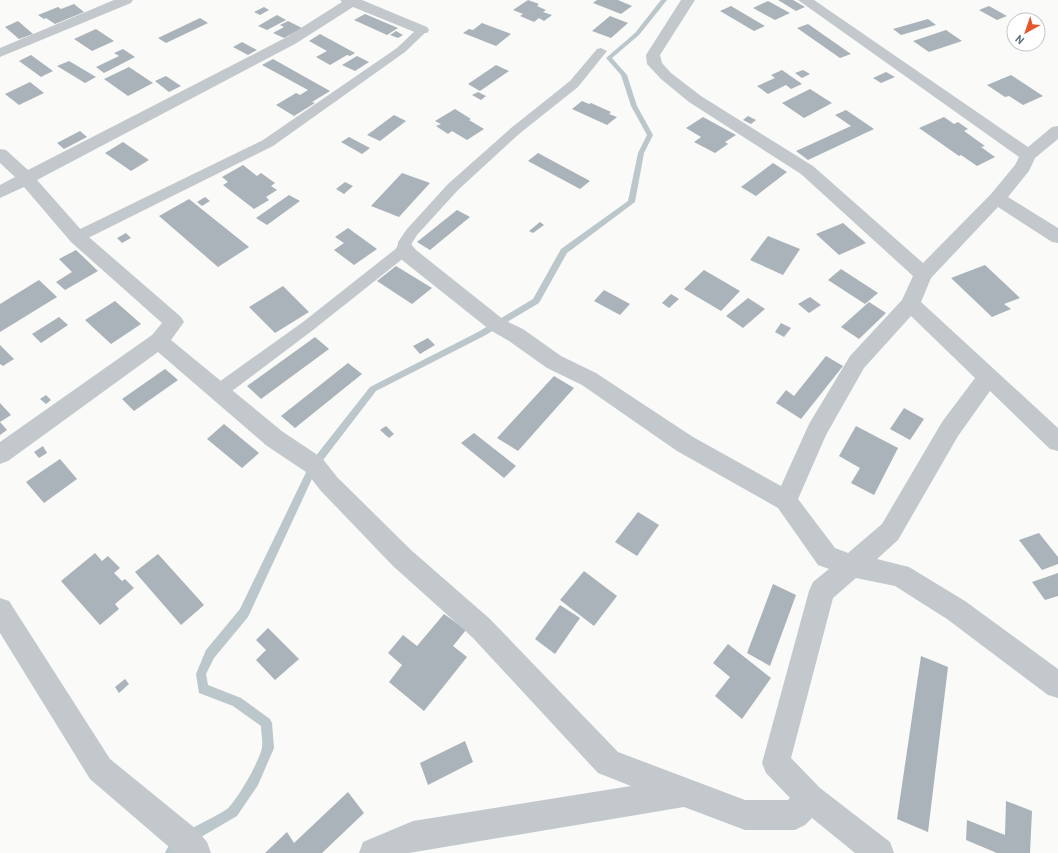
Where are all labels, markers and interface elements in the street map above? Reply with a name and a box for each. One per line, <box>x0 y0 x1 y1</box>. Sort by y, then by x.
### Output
north arrow <box>1006 12 1046 52</box>
text: N <box>1012 33 1026 47</box>

